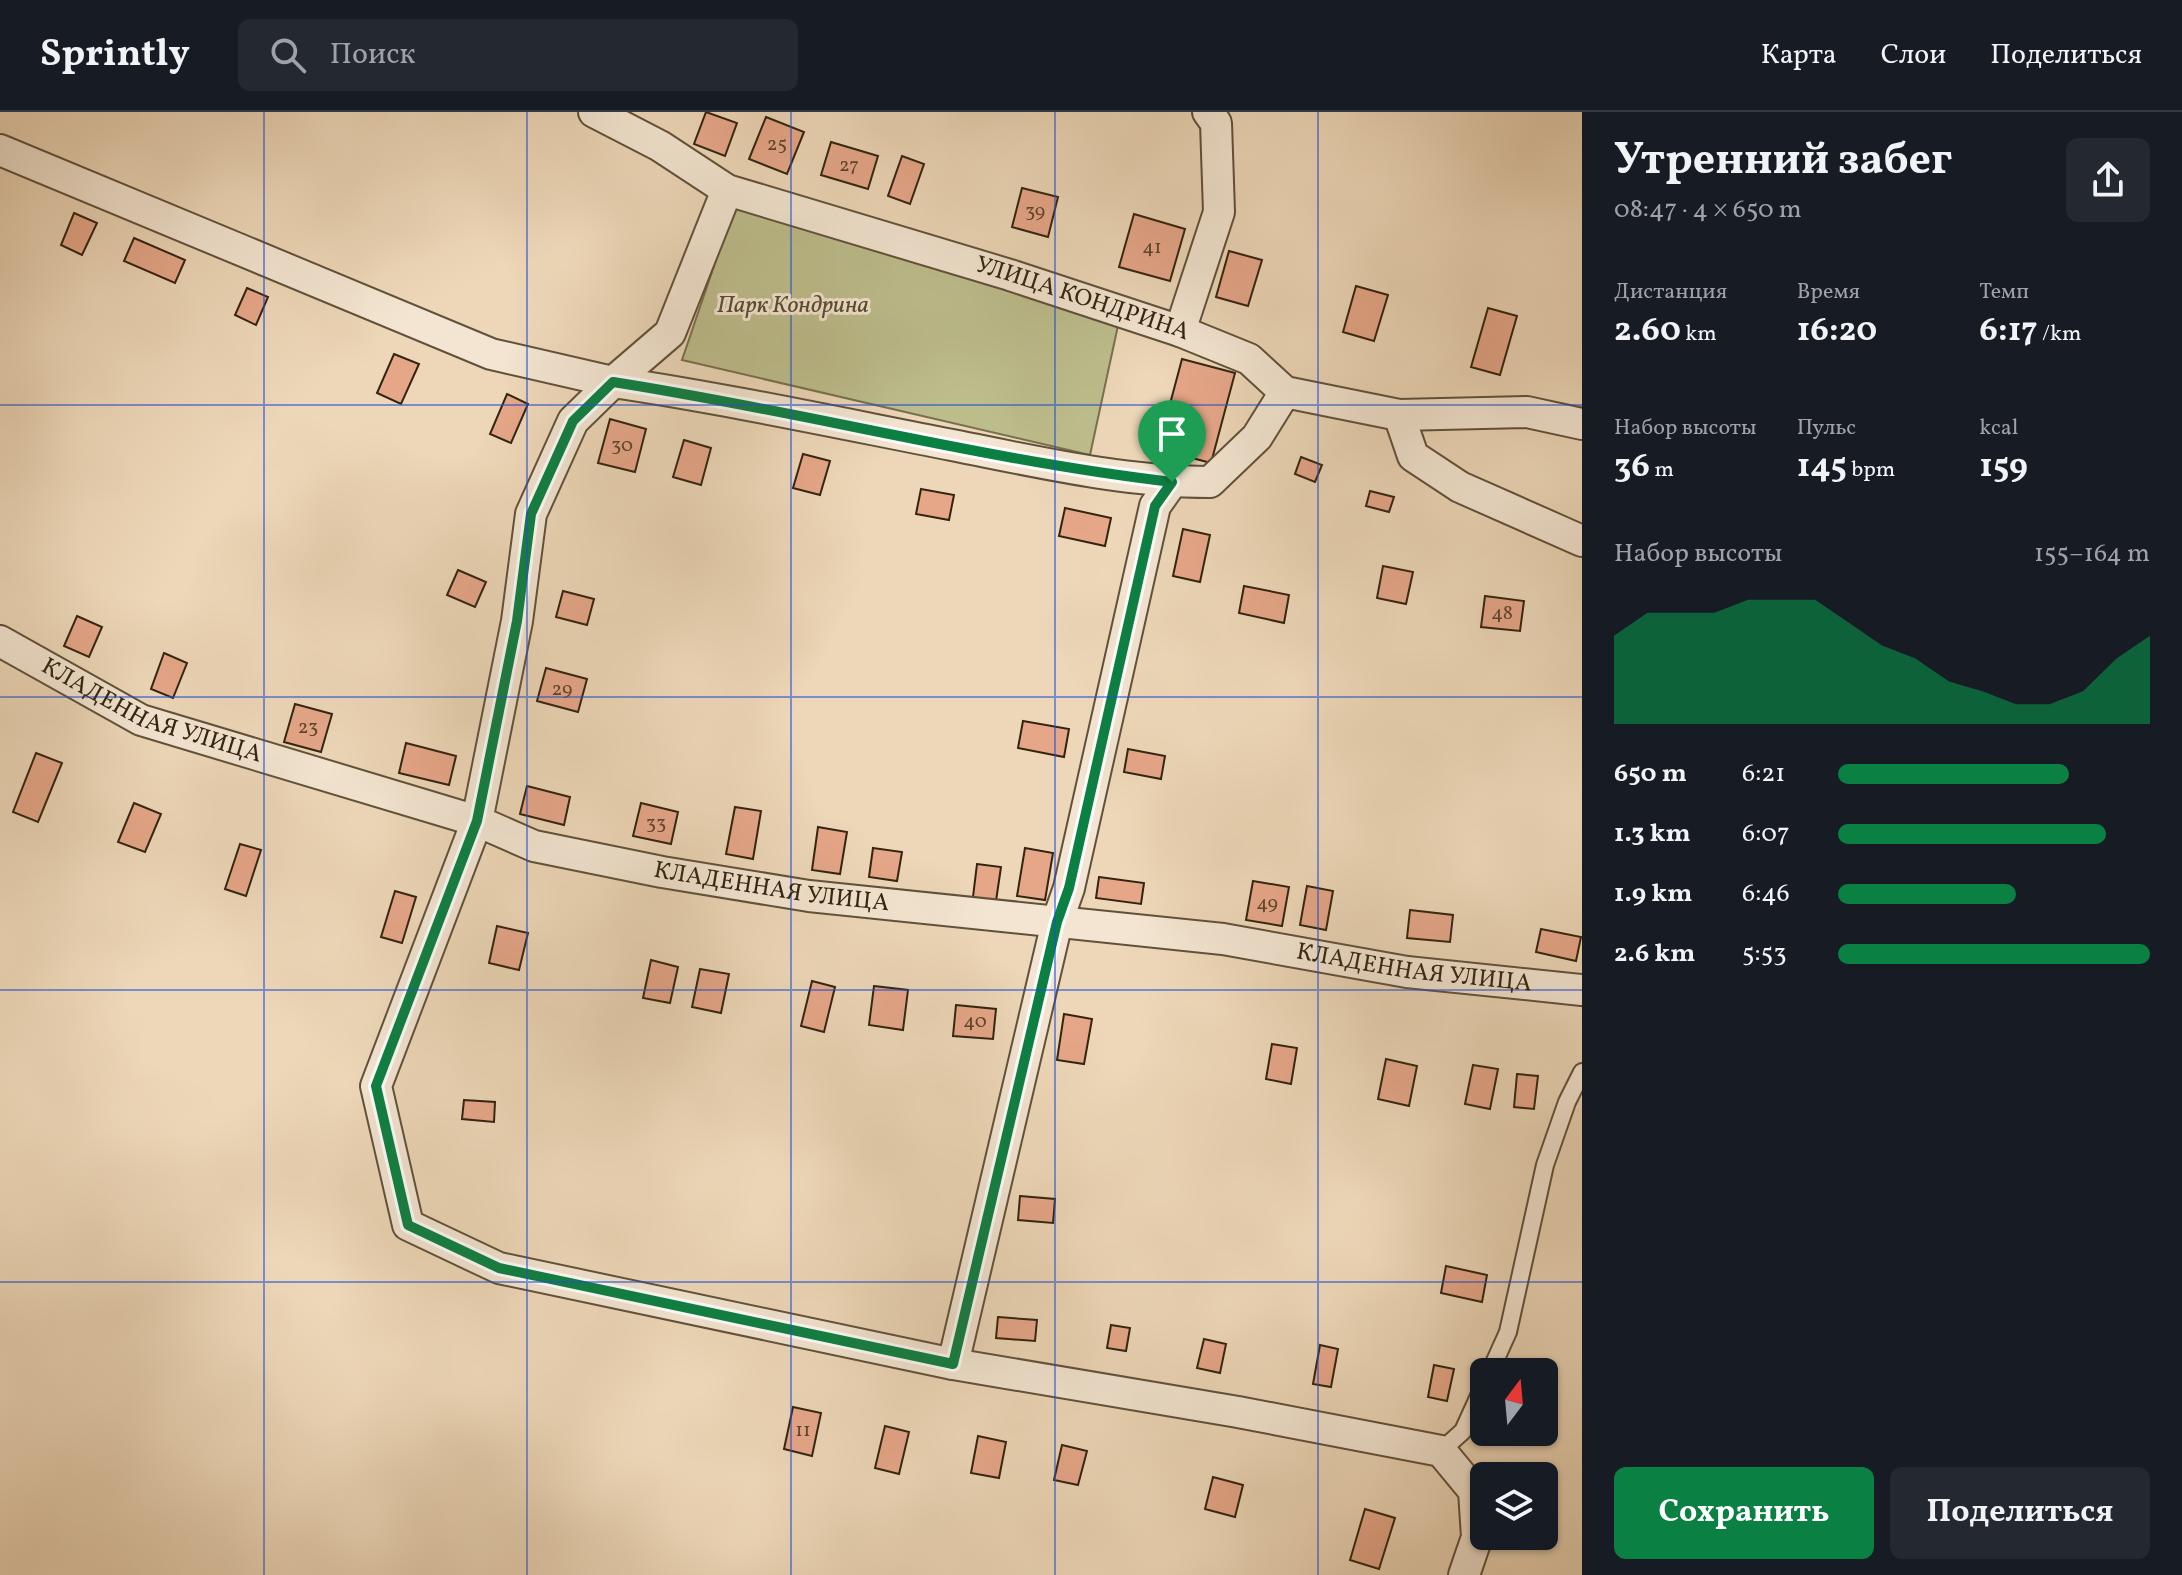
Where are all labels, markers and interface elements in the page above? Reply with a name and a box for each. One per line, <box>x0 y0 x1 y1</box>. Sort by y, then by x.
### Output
search box <box>238 19 798 91</box>
text: Sprintly <box>40 29 190 82</box>
icon: search <box>266 33 310 77</box>
text: Поиск <box>330 34 416 76</box>
text: Карта <box>1761 36 1837 75</box>
text: Слои <box>1881 36 1946 75</box>
text: Поделиться <box>1990 36 2142 75</box>
house number: 25 <box>767 131 787 159</box>
text: Утренний забег <box>1614 131 1952 192</box>
button: share <box>2066 138 2150 222</box>
house number: 27 <box>839 152 859 180</box>
text: 08:47 · 4 × 650 m <box>1614 192 1802 228</box>
house number: 39 <box>1025 198 1045 226</box>
house number: 41 <box>1142 234 1162 262</box>
street label: УЛИЦА КОНДРИНА <box>971 248 1195 350</box>
text: Дистанция <box>1614 277 1727 308</box>
text: Время <box>1797 277 1860 308</box>
text: Темп <box>1979 277 2029 308</box>
park label: Парк Кондрина <box>717 289 869 323</box>
text: 2.60 <box>1614 308 1681 355</box>
text: 16:20 <box>1797 308 1877 355</box>
text: 6:17 <box>1979 308 2038 355</box>
text: km <box>1681 319 1717 350</box>
text: /km <box>2038 319 2081 350</box>
pin <box>1138 400 1206 482</box>
icon: arrive <box>1150 412 1194 456</box>
text: Набор высоты <box>1614 413 1757 444</box>
text: Пульс <box>1797 413 1856 444</box>
text: kcal <box>1979 413 2018 444</box>
house number: 30 <box>611 432 633 460</box>
text: 36 <box>1614 444 1650 491</box>
text: 145 <box>1797 444 1847 491</box>
text: 159 <box>1979 444 2028 491</box>
text: m <box>1650 455 1674 486</box>
text: bpm <box>1847 455 1895 486</box>
text: Набор высоты <box>1614 536 1782 572</box>
text: 155–164 m <box>2034 536 2150 572</box>
house number: 48 <box>1491 600 1513 628</box>
street label: КЛАДЕННАЯ УЛИЦА <box>35 650 266 772</box>
house number: 29 <box>552 676 572 704</box>
house number: 23 <box>298 714 318 742</box>
text: 650 m <box>1614 756 1687 792</box>
text: 6:21 <box>1742 756 1785 792</box>
house number: 33 <box>646 810 666 838</box>
text: 1.3 km <box>1614 816 1691 852</box>
text: 6:07 <box>1742 816 1790 852</box>
street label: КЛАДЕННАЯ УЛИЦА <box>651 854 891 921</box>
text: 1.9 km <box>1614 876 1692 912</box>
text: 6:46 <box>1742 876 1790 912</box>
house number: 49 <box>1256 890 1278 918</box>
street label: КЛАДЕННАЯ УЛИЦА <box>1293 935 1534 1002</box>
text: 2.6 km <box>1614 936 1695 972</box>
text: 5:53 <box>1742 936 1787 972</box>
house number: 40 <box>963 1008 987 1036</box>
north arrow <box>1470 1358 1558 1446</box>
map controls <box>1470 1358 1558 1550</box>
house number: 11 <box>795 1417 811 1445</box>
button: layers <box>1470 1462 1558 1550</box>
button: Сохранить <box>1614 1467 1874 1559</box>
button: Поделиться <box>1890 1467 2150 1559</box>

